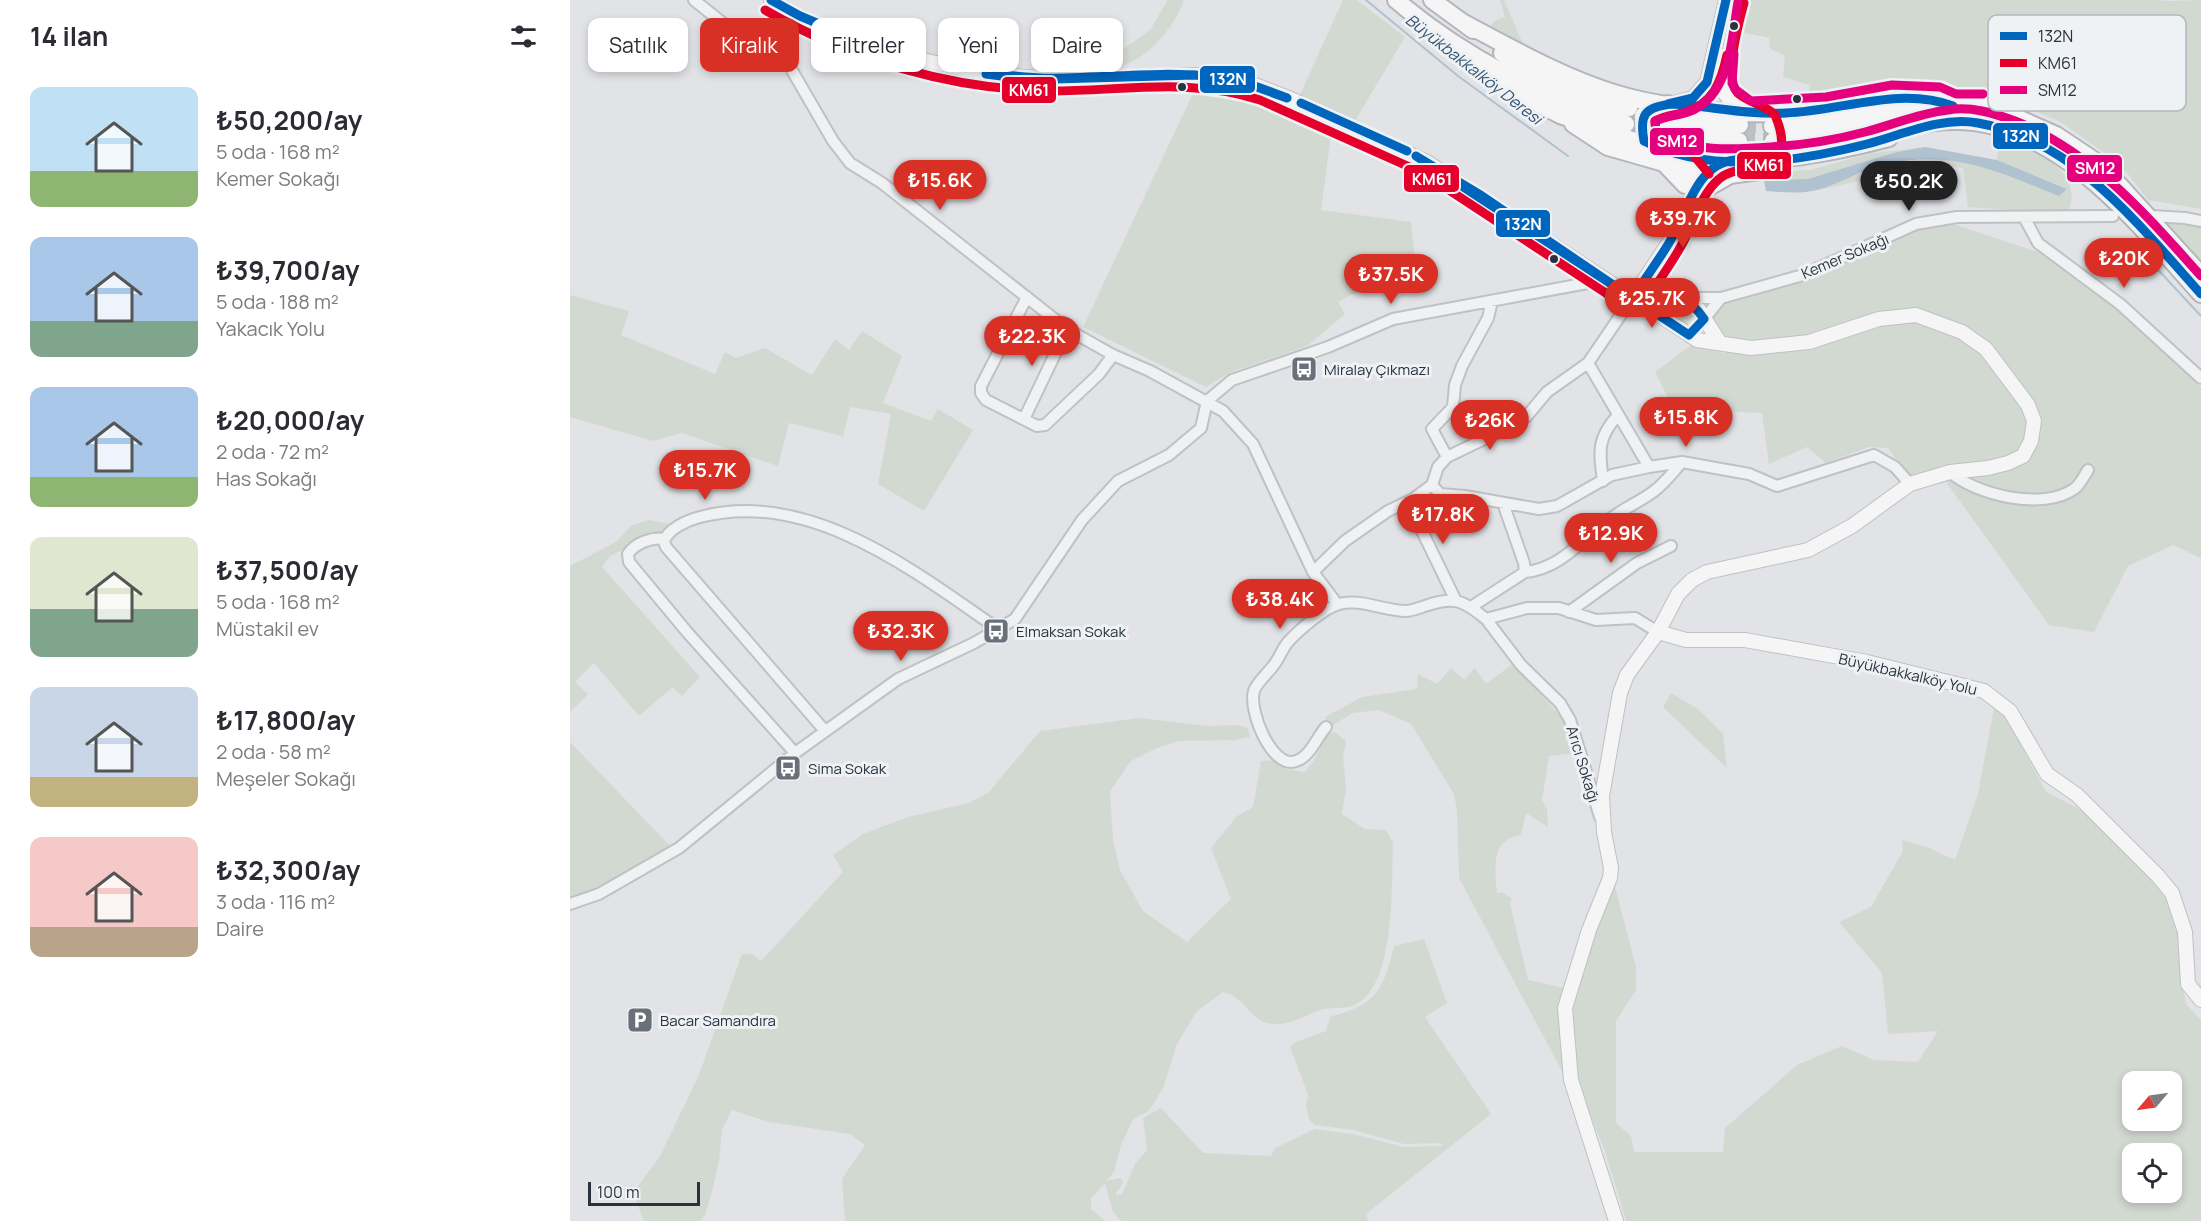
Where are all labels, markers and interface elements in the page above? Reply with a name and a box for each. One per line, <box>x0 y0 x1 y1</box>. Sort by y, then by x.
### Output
water label: Büyükbakkalköy Deresi <box>1401 9 1549 131</box>
legend <box>1988 15 2186 111</box>
text: 14 ilan <box>30 18 108 54</box>
chip: Satılık <box>588 18 688 72</box>
chip: Kiralık <box>700 18 799 72</box>
chip: Filtreler <box>811 18 926 72</box>
chip: Yeni <box>938 18 1019 72</box>
chip: Daire <box>1031 18 1123 72</box>
icon: filters <box>507 20 540 53</box>
unlabelled marker <box>1728 20 1740 32</box>
text: 132N <box>2038 25 2073 47</box>
text: KM61 <box>2038 52 2077 74</box>
line badge: 132N <box>1199 65 1256 94</box>
text: 132N <box>1209 68 1247 90</box>
line badge: KM61 <box>1001 76 1057 104</box>
text: KM61 <box>1009 79 1049 101</box>
text: SM12 <box>2038 79 2077 101</box>
unlabelled marker <box>1176 81 1188 93</box>
unlabelled marker <box>1791 93 1803 105</box>
text: ₺50,200/ay <box>216 102 362 138</box>
icon: home <box>78 111 150 183</box>
line badge: 132N <box>1992 122 2049 150</box>
text: 132N <box>2002 125 2040 147</box>
line badge: SM12 <box>1649 127 1705 156</box>
text: SM12 <box>1657 130 1697 152</box>
text: 5 oda · 168 m² <box>216 138 340 165</box>
line badge: KM61 <box>1736 151 1792 180</box>
text: KM61 <box>1744 154 1784 176</box>
line badge: SM12 <box>2066 154 2123 183</box>
text: SM12 <box>2075 157 2115 179</box>
pin: ₺15.6K <box>891 160 989 211</box>
pin: ₺50.2K <box>1860 161 1958 212</box>
line badge: KM61 <box>1403 164 1460 193</box>
text: Kemer Sokağı <box>216 165 340 192</box>
text: ₺15.6K <box>907 166 973 193</box>
text: ₺50.2K <box>1875 167 1944 194</box>
text: KM61 <box>1412 168 1452 190</box>
pin: ₺39.7K <box>1634 198 1732 249</box>
text: ₺39.7K <box>1650 204 1716 231</box>
line badge: 132N <box>1495 209 1551 238</box>
text: 132N <box>1504 213 1542 235</box>
street label: Kemer Sokağı <box>1798 228 1892 284</box>
pin: ₺20K <box>2088 238 2160 289</box>
text: ₺20K <box>2098 244 2150 271</box>
text: ₺39,700/ay <box>216 252 360 288</box>
unlabelled marker <box>1548 253 1560 265</box>
pin: ₺37.5K <box>1342 254 1440 305</box>
text: ₺37.5K <box>1358 260 1424 287</box>
icon: home <box>78 261 150 333</box>
pin: ₺25.7K <box>1603 278 1701 329</box>
text: ₺25.7K <box>1619 284 1685 311</box>
text: 5 oda · 188 m² <box>216 288 339 315</box>
text: Yakacık Yolu <box>216 315 325 342</box>
pin: ₺22.3K <box>983 316 1081 367</box>
text: ₺22.3K <box>998 322 1066 349</box>
bus stop icon: Miralay Çıkmazı <box>1289 354 1319 384</box>
place label: Miralay Çıkmazı <box>1324 359 1430 380</box>
pin: ₺15.8K <box>1637 397 1735 448</box>
pin: ₺26K <box>1454 400 1526 451</box>
text: ₺20,000/ay <box>216 402 364 438</box>
text: ₺15.8K <box>1654 403 1718 430</box>
text: ₺26K <box>1465 406 1515 433</box>
icon: home <box>78 411 150 483</box>
text: 2 oda · 72 m² <box>216 438 329 465</box>
pin: ₺15.7K <box>656 450 754 501</box>
text: ₺15.7K <box>673 456 737 483</box>
text: Has Sokağı <box>216 465 317 492</box>
pin: ₺17.8K <box>1394 494 1492 545</box>
text: ₺17.8K <box>1411 500 1475 527</box>
pin: ₺12.9K <box>1562 513 1660 564</box>
text: ₺12.9K <box>1578 519 1644 546</box>
text: ₺37,500/ay <box>216 552 358 588</box>
icon: home <box>78 561 150 633</box>
pin: ₺38.4K <box>1231 579 1329 630</box>
text: ₺38.4K <box>1246 585 1314 612</box>
text: 5 oda · 168 m² <box>216 588 340 615</box>
pin: ₺32.3K <box>852 611 950 662</box>
text: Müstakil ev <box>216 615 319 642</box>
bus stop icon: Elmaksan Sokak <box>981 616 1011 646</box>
text: ₺32.3K <box>867 617 935 644</box>
place label: Elmaksan Sokak <box>1016 621 1126 642</box>
street label: Büyükbakkalköy Yolu <box>1837 648 1979 700</box>
text: ₺17,800/ay <box>216 702 355 738</box>
icon: home <box>78 711 150 783</box>
street label: Arıcı Sokağı <box>1561 723 1605 805</box>
text: 2 oda · 58 m² <box>216 738 331 765</box>
bus stop icon: Sima Sokak <box>773 753 803 783</box>
place label: Sima Sokak <box>808 758 887 779</box>
text: Meşeler Sokağı <box>216 765 356 792</box>
text: ₺32,300/ay <box>216 852 360 888</box>
icon: home <box>78 861 150 933</box>
text: 3 oda · 116 m² <box>216 888 335 915</box>
text: Daire <box>216 915 264 942</box>
parking icon: Bacar Samandıra <box>625 1005 655 1035</box>
place label: Bacar Samandıra <box>660 1010 776 1031</box>
north arrow <box>2122 1071 2182 1131</box>
map controls <box>2122 1071 2182 1203</box>
button: locate <box>2122 1143 2182 1203</box>
scale bar <box>588 1179 700 1206</box>
text: 100 m <box>597 1181 640 1203</box>

